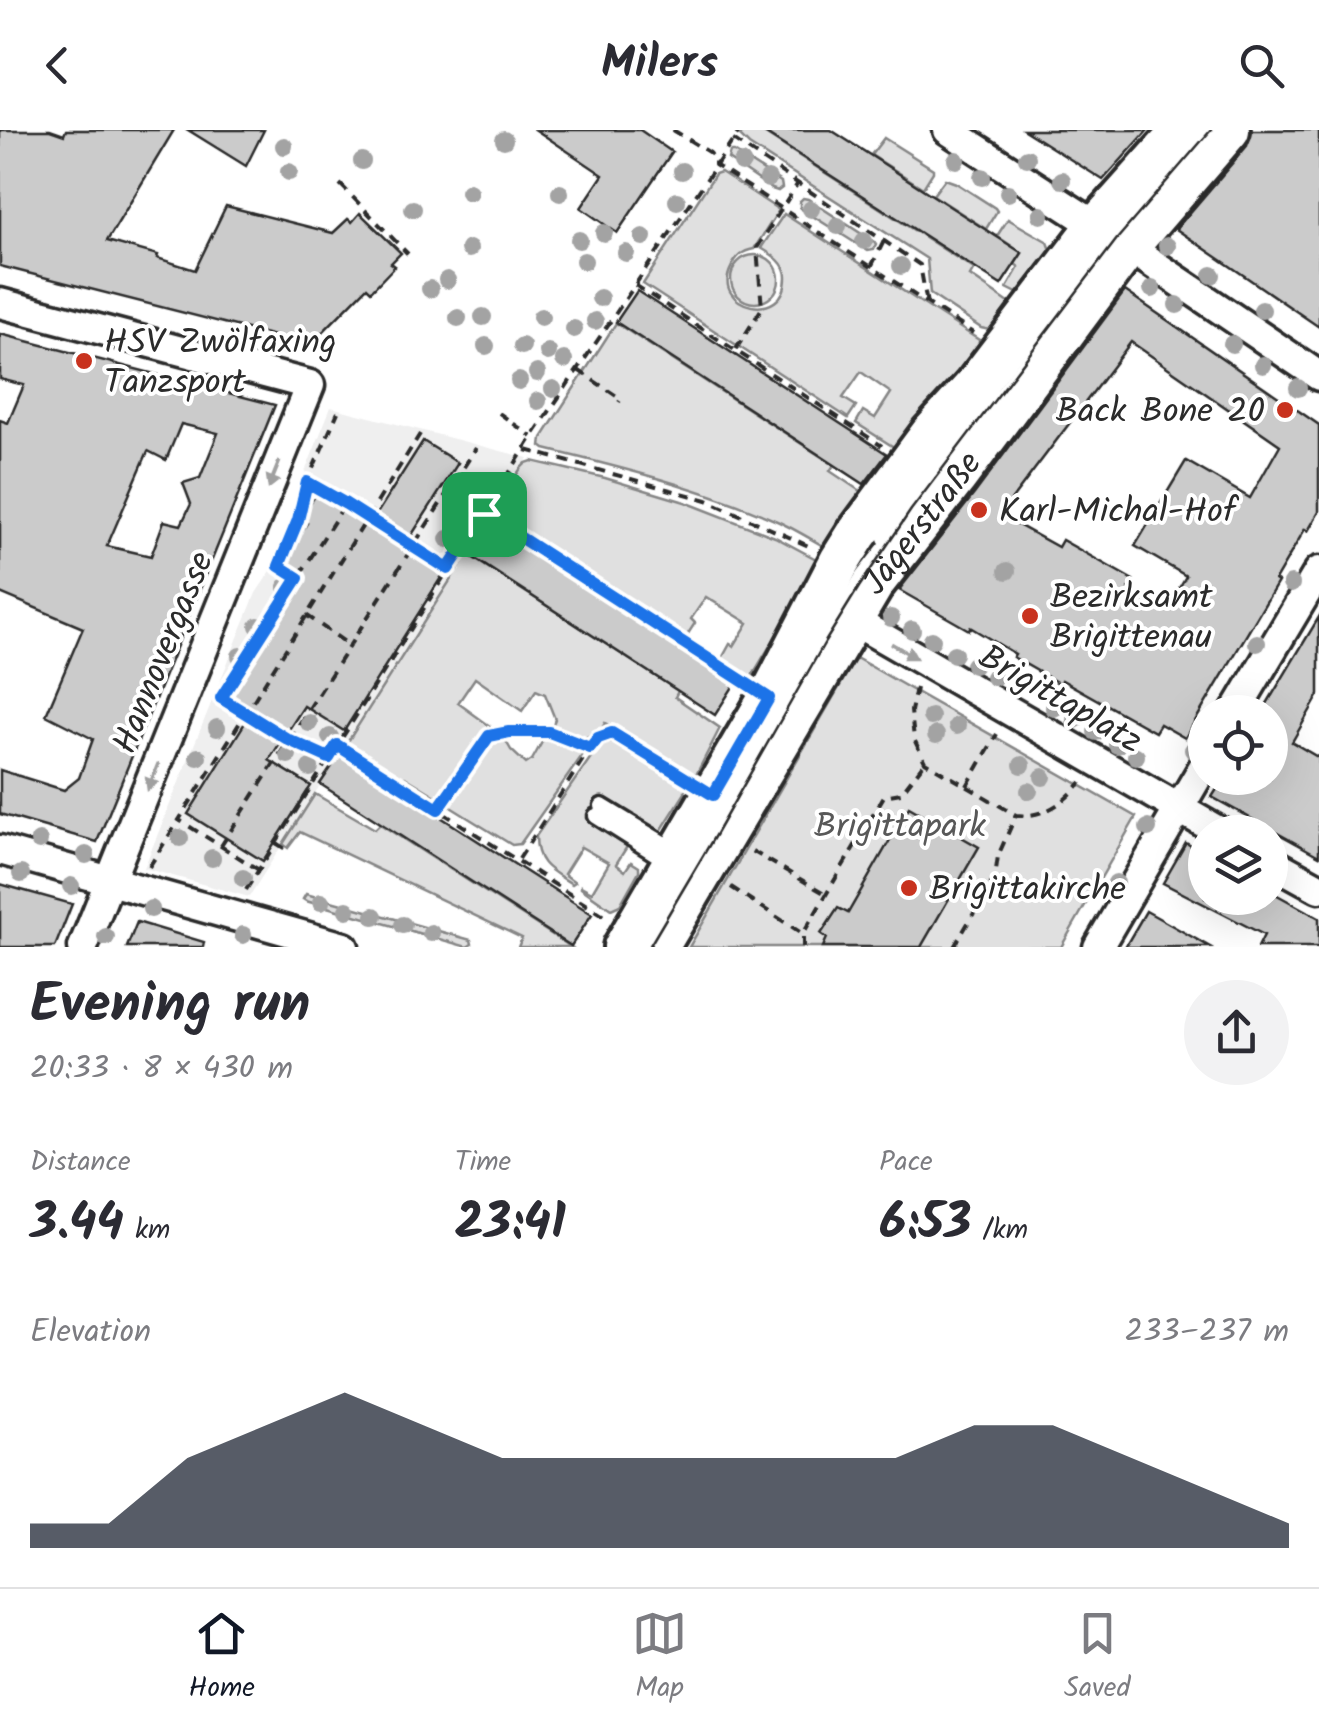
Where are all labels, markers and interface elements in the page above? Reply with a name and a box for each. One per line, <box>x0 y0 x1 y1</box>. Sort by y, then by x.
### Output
text: Milers <box>601 29 718 101</box>
icon: back <box>30 38 85 93</box>
icon: search <box>1234 38 1289 93</box>
place label: HSV Zwölfaxing Tanzsport <box>104 316 336 412</box>
marker: HSV Zwölfaxing Tanzsport <box>73 350 95 372</box>
place label: Back Bone 20 <box>1056 385 1265 441</box>
marker: Back Bone 20 <box>1274 399 1296 421</box>
street label: Jägerstraße <box>849 440 998 608</box>
one-way arrow <box>266 460 282 490</box>
pin <box>442 472 527 557</box>
place label: Karl-Michal-Hof <box>999 485 1240 541</box>
icon: arrive <box>457 487 512 542</box>
marker: Karl-Michal-Hof <box>968 499 990 521</box>
street label: Hannovergasse <box>99 543 231 763</box>
place label: Bezirksamt Brigittenau <box>1050 571 1213 667</box>
marker: Bezirksamt Brigittenau <box>1019 605 1041 627</box>
street label: Brigittaplatz <box>967 631 1152 770</box>
one-way arrow <box>890 642 919 659</box>
map controls <box>1188 695 1288 915</box>
button: locate <box>1188 695 1288 795</box>
one-way arrow <box>144 762 160 792</box>
park label: Brigittapark <box>814 800 986 856</box>
button: layers <box>1188 815 1288 915</box>
place label: Brigittakirche <box>929 863 1126 919</box>
marker: Brigittakirche <box>898 877 920 899</box>
text: Evening run <box>30 963 310 1050</box>
button: share <box>1184 980 1289 1085</box>
text: 20:33 · 8 × 430 m <box>30 1044 293 1095</box>
text: Distance <box>30 1140 131 1185</box>
text: Time <box>455 1140 511 1185</box>
text: Pace <box>879 1140 933 1185</box>
text: 3.44 <box>30 1185 124 1265</box>
text: 23:41 <box>455 1185 566 1265</box>
text: 6:53 <box>879 1185 971 1265</box>
text: km <box>124 1208 170 1253</box>
text: /km <box>971 1208 1028 1253</box>
text: Elevation <box>30 1307 151 1358</box>
text: 233–237 m <box>1124 1307 1289 1358</box>
tab: Home <box>189 1606 255 1711</box>
tab: Map <box>632 1606 687 1711</box>
tab: Saved <box>1064 1606 1130 1711</box>

